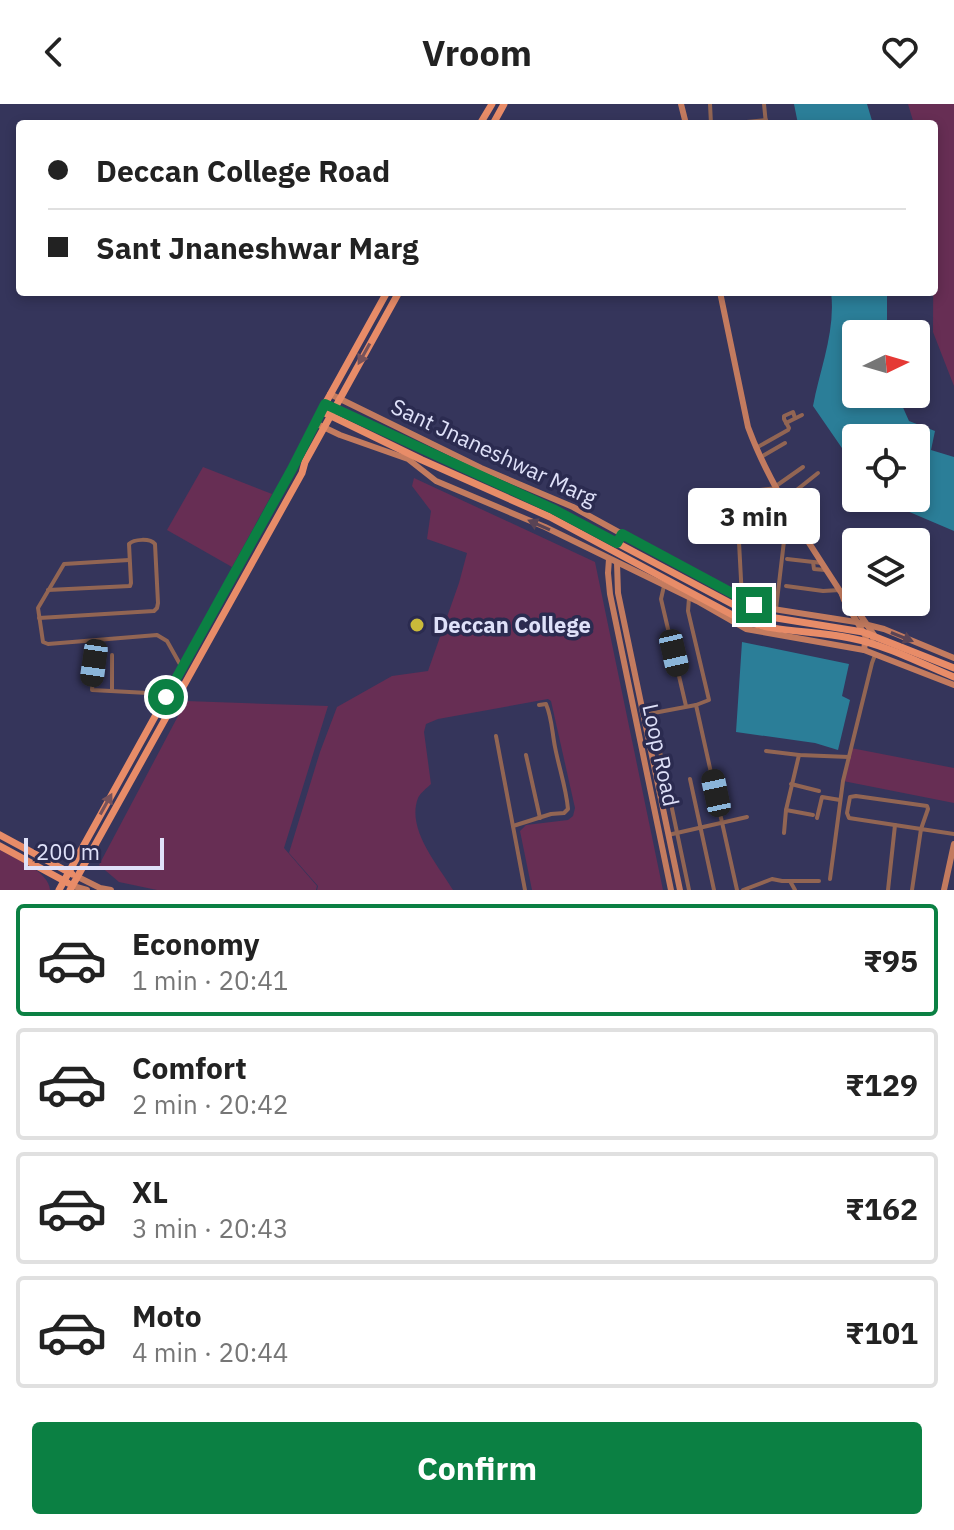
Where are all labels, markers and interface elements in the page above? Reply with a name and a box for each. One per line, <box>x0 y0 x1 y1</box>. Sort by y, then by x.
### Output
text: Vroom <box>422 29 532 76</box>
icon: back <box>32 30 76 74</box>
icon: heart <box>878 30 922 74</box>
text: Deccan College Road <box>96 151 390 190</box>
text: Sant Jnaneshwar Marg <box>96 228 419 267</box>
north arrow <box>842 320 930 408</box>
map controls <box>842 320 930 616</box>
one-way arrow <box>357 343 371 365</box>
street label: Sant Jnaneshwar Marg <box>387 391 602 512</box>
button: locate <box>842 424 930 512</box>
callout: 3 min <box>688 489 820 545</box>
text: 3 min <box>720 499 788 533</box>
one-way arrow <box>527 518 551 531</box>
button: layers <box>842 528 930 616</box>
route end <box>736 587 772 623</box>
place label: Deccan College <box>433 610 591 639</box>
marker: Deccan College <box>408 616 426 634</box>
car <box>657 627 691 679</box>
one-way arrow <box>890 630 914 643</box>
car <box>79 638 109 688</box>
route start <box>148 679 184 715</box>
street label: Loop Road <box>636 701 686 809</box>
car <box>699 767 733 819</box>
one-way arrow <box>99 793 113 815</box>
scale bar <box>24 834 164 870</box>
text: 200 m <box>36 837 100 866</box>
icon: car <box>36 924 108 996</box>
text: Economy <box>132 924 260 963</box>
text: ₹95 <box>863 941 918 980</box>
text: 1 min · 20:41 <box>132 963 288 997</box>
icon: car <box>36 1048 108 1120</box>
text: Comfort <box>132 1048 247 1087</box>
text: ₹129 <box>845 1065 918 1104</box>
text: 2 min · 20:42 <box>132 1087 288 1121</box>
icon: car <box>36 1172 108 1244</box>
text: XL <box>132 1172 168 1211</box>
text: ₹162 <box>845 1189 918 1228</box>
text: 3 min · 20:43 <box>132 1211 288 1245</box>
icon: car <box>36 1296 108 1368</box>
text: Moto <box>132 1296 202 1335</box>
text: ₹101 <box>845 1313 918 1352</box>
text: 4 min · 20:44 <box>132 1335 288 1369</box>
button: Confirm <box>32 1422 922 1514</box>

